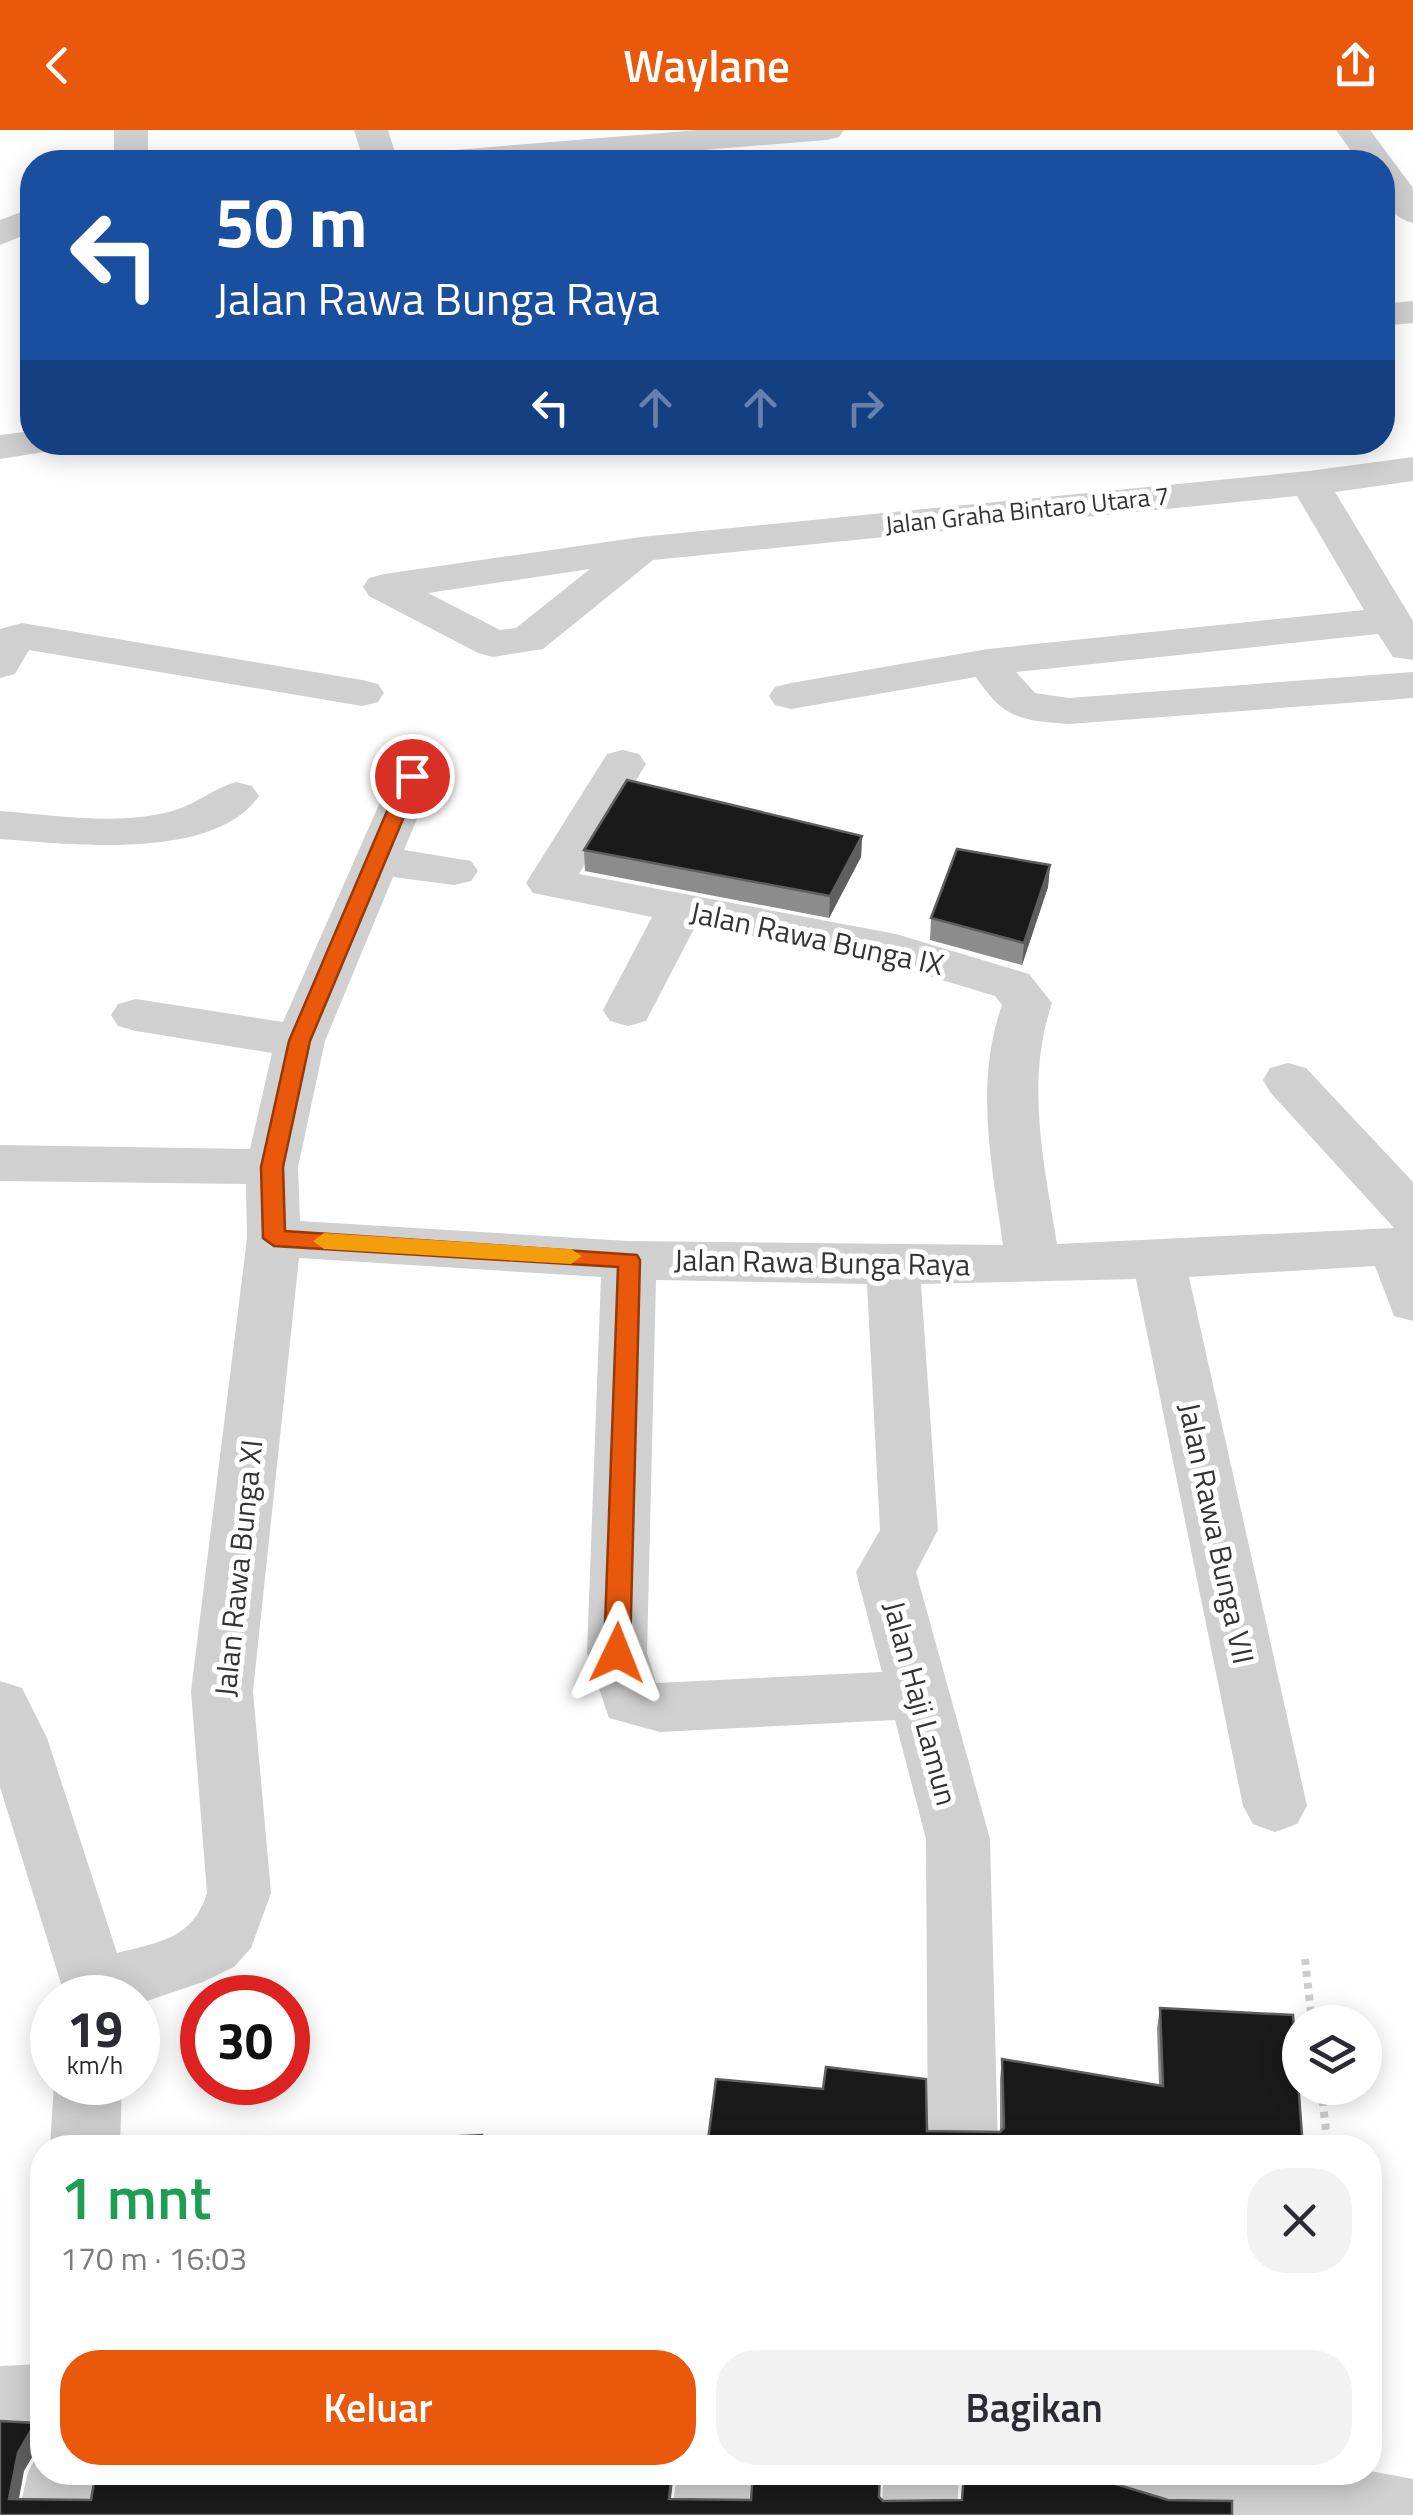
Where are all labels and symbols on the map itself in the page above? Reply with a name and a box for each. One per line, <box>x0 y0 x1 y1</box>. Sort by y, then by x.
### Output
street label: Jalan Graha Bintaro Utara 7 <box>883 476 1171 544</box>
pin <box>370 734 455 819</box>
street label: Jalan Rawa Bunga IX <box>686 889 948 987</box>
street label: Jalan Rawa Bunga Raya <box>673 1236 971 1288</box>
street label: Jalan Rawa Bunga VII <box>1167 1398 1267 1668</box>
street label: Jalan Rawa Bunga XI <box>202 1437 274 1699</box>
street label: Jalan Haji Lamun <box>872 1596 970 1810</box>
position arrow <box>565 1601 669 1705</box>
speed limit sign: 30 <box>180 1975 310 2105</box>

